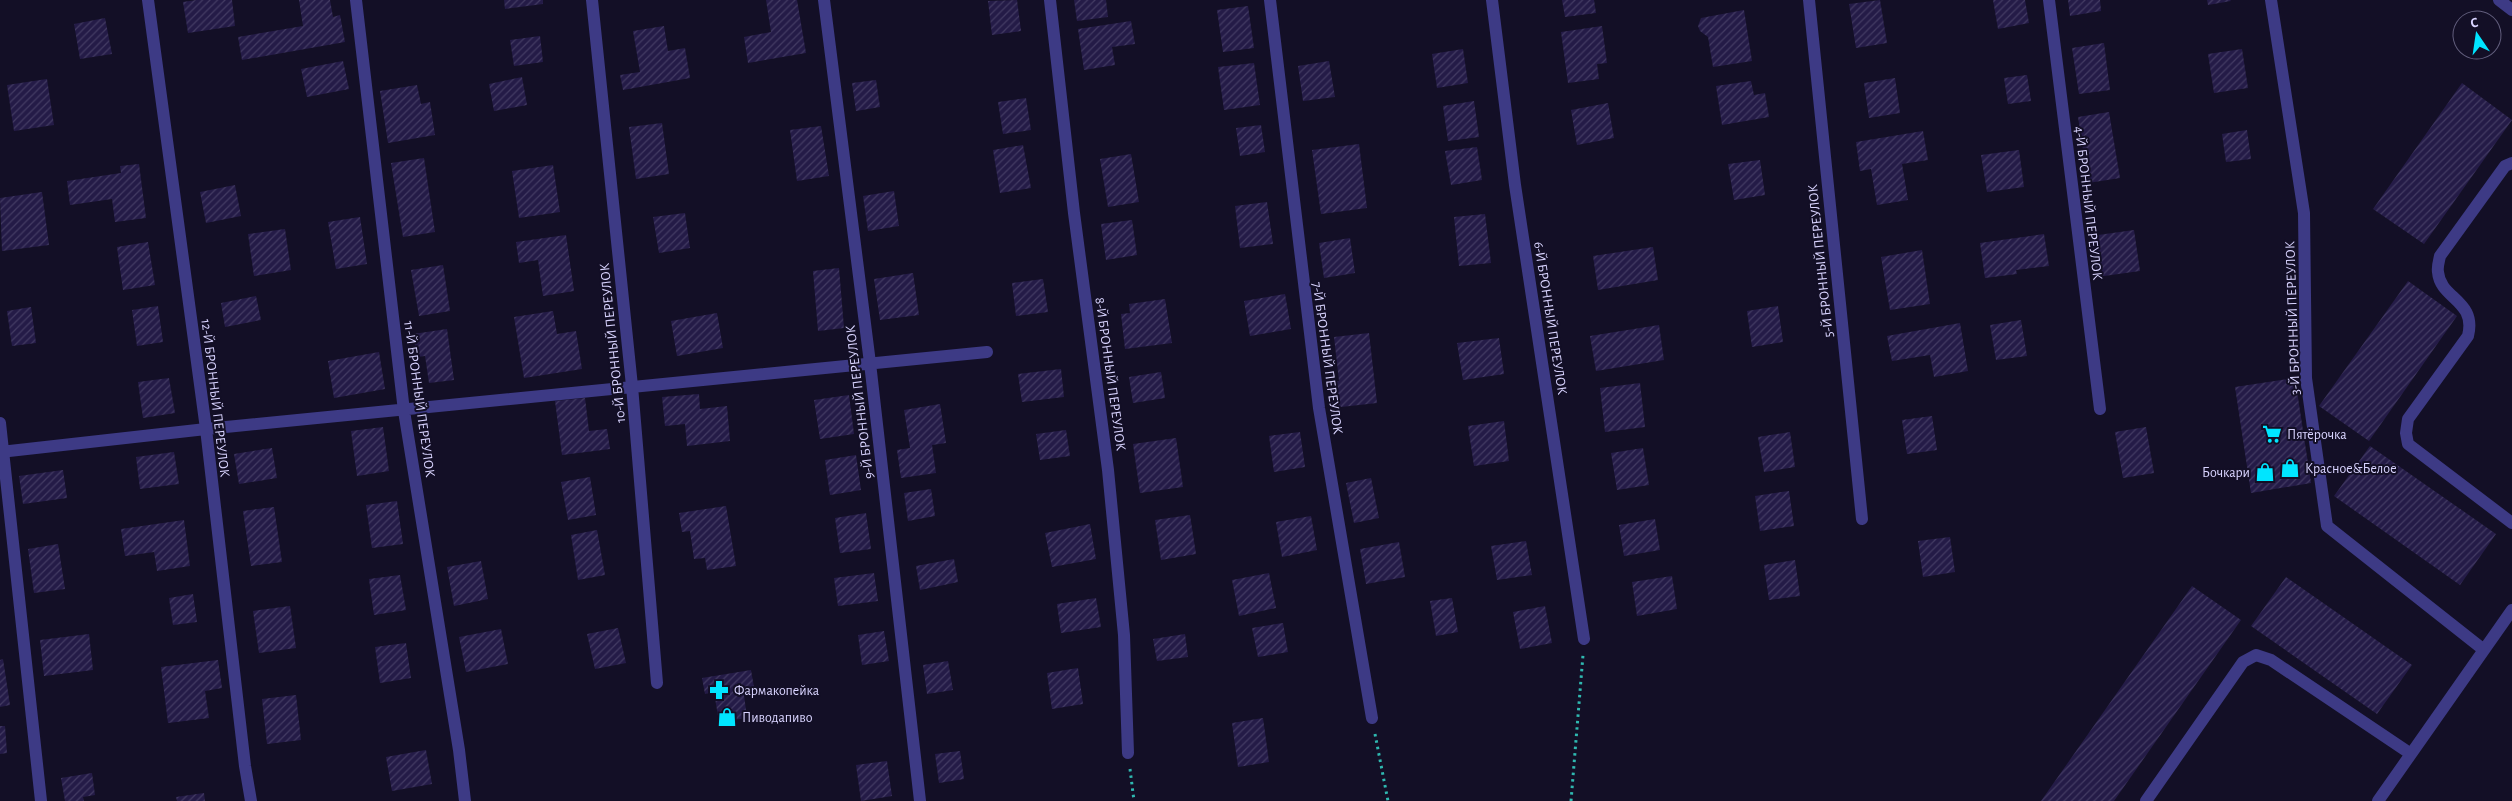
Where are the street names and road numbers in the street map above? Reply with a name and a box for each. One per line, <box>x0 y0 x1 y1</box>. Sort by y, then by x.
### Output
street label: 4-Й БРОННЫЙ ПЕРЕУЛОК <box>2072 125 2105 281</box>
street label: 5-Й БРОННЫЙ ПЕРЕУЛОК <box>1805 184 1836 338</box>
street label: 6-Й БРОННЫЙ ПЕРЕУЛОК <box>1531 241 1570 396</box>
street label: 3-Й БРОННЫЙ ПЕРЕУЛОК <box>2282 241 2303 395</box>
street label: 10-Й БРОННЫЙ ПЕРЕУЛОК <box>597 262 628 423</box>
street label: 7-Й БРОННЫЙ ПЕРЕУЛОК <box>1309 281 1346 435</box>
street label: 8-Й БРОННЫЙ ПЕРЕУЛОК <box>1092 296 1129 452</box>
street label: 12-Й БРОННЫЙ ПЕРЕУЛОК <box>198 318 233 478</box>
street label: 11-Й БРОННЫЙ ПЕРЕУЛОК <box>401 320 438 478</box>
street label: 9-Й БРОННЫЙ ПЕРЕУЛОК <box>843 324 876 480</box>

